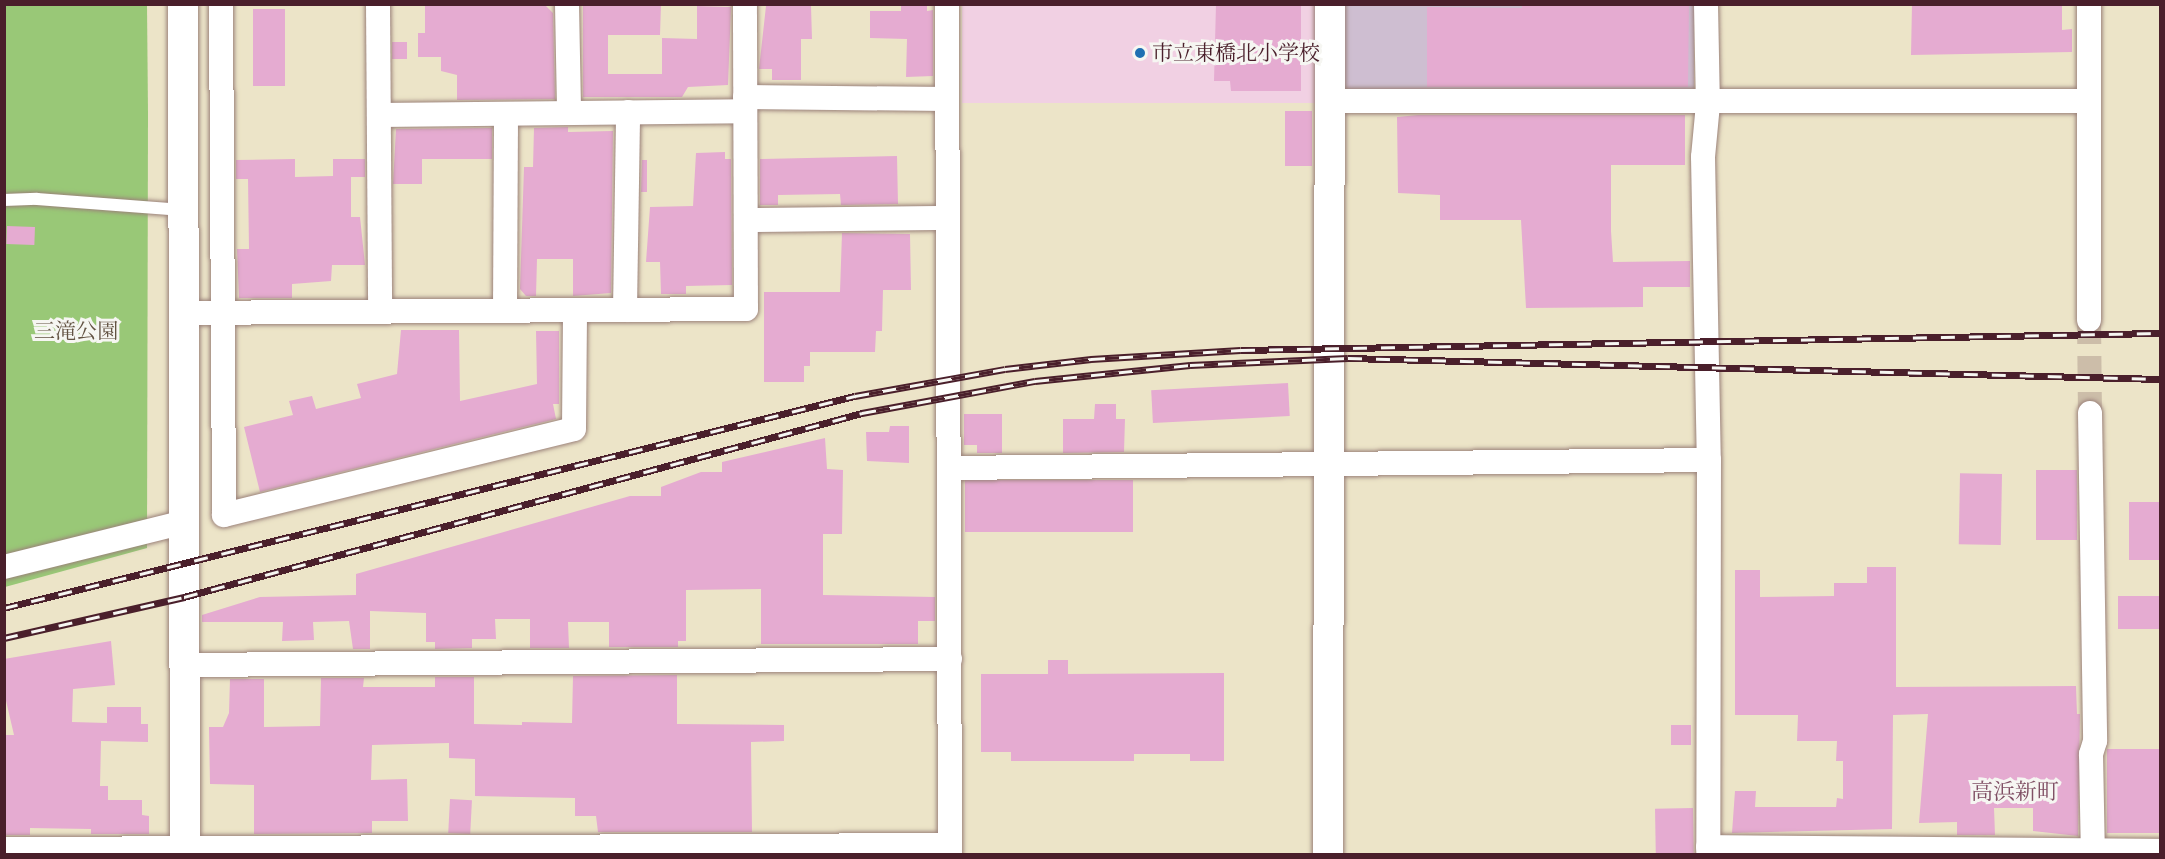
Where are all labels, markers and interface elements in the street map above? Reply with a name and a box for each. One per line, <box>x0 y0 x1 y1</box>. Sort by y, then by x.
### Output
place label: 市立東橋北小学校 <box>1152 40 1320 66</box>
marker: 市立東橋北小学校 <box>1133 46 1147 60</box>
park label: 三滝公園 <box>34 318 118 344</box>
district label: 高浜新町 <box>1971 779 2059 805</box>

